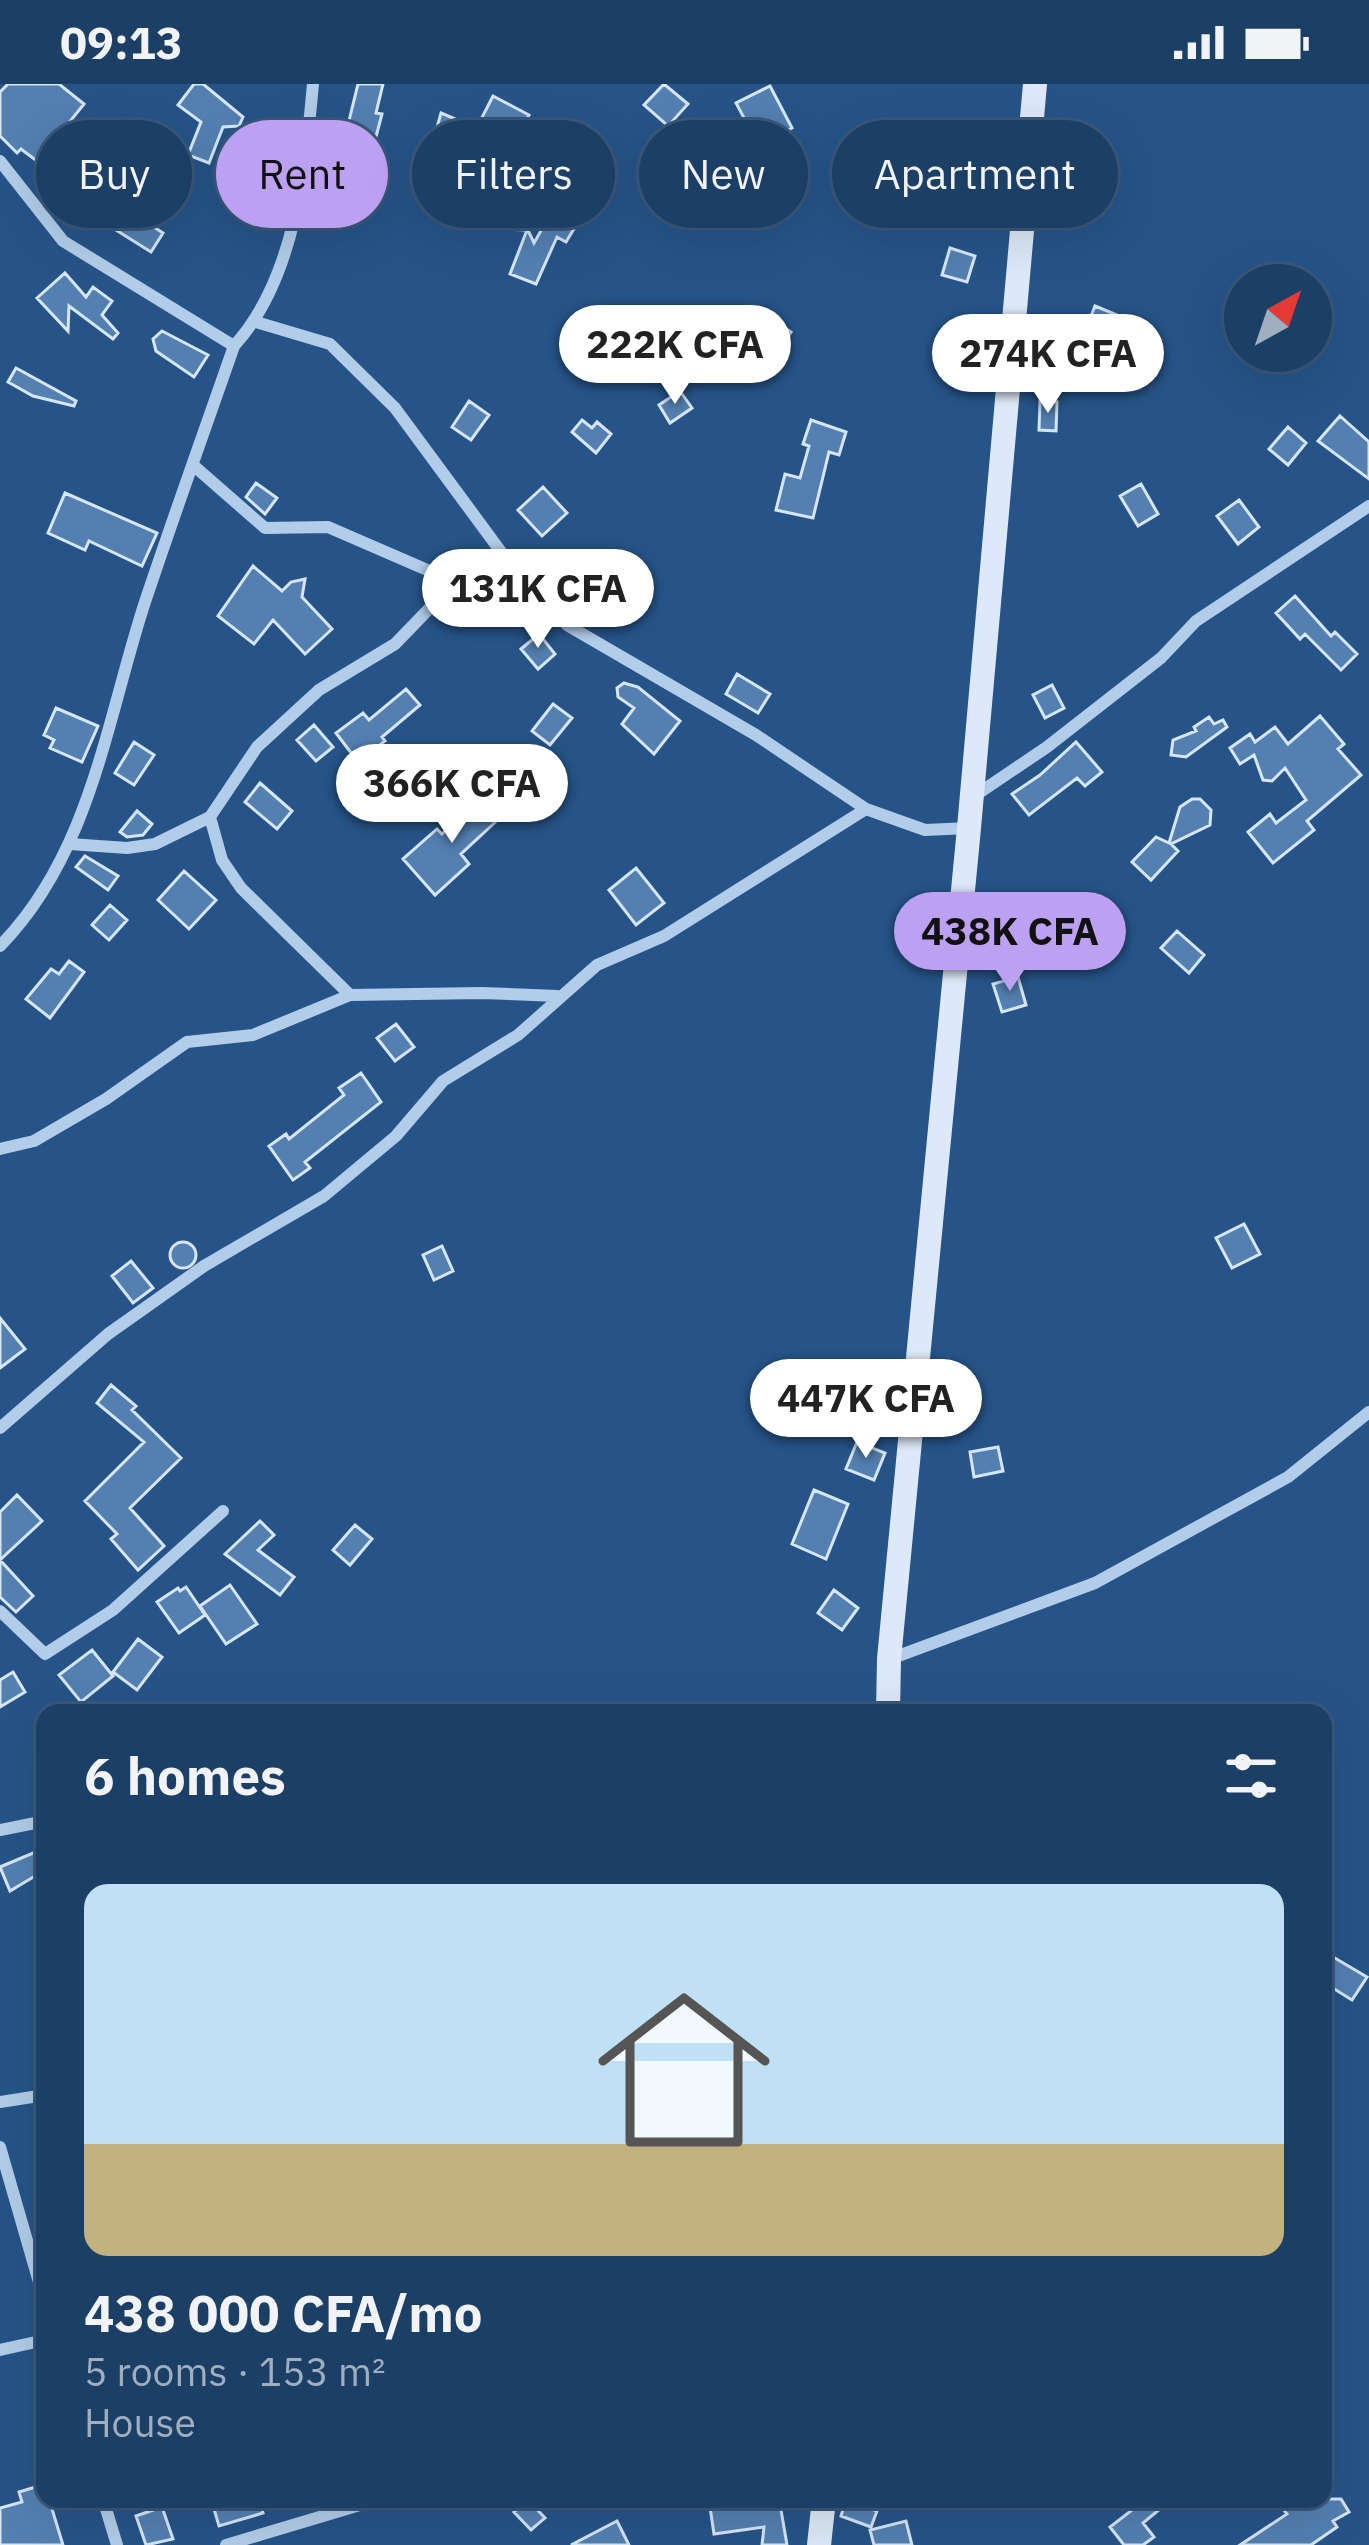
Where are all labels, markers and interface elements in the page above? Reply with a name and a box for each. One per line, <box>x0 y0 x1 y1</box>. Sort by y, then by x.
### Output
text: 09:13 <box>60 13 183 71</box>
chip: Buy <box>36 120 192 228</box>
chip: Rent <box>216 120 388 228</box>
chip: Filters <box>412 120 615 228</box>
chip: New <box>639 120 808 228</box>
chip: Apartment <box>832 120 1118 228</box>
north arrow <box>1224 264 1332 372</box>
map controls <box>1224 264 1332 372</box>
pin: 222K CFA <box>551 305 799 407</box>
pin: 274K CFA <box>924 314 1172 416</box>
text: 222K CFA <box>586 318 764 369</box>
text: 274K CFA <box>959 327 1137 378</box>
pin: 131K CFA <box>414 549 662 651</box>
text: 131K CFA <box>449 562 627 613</box>
pin: 366K CFA <box>328 744 576 846</box>
text: 366K CFA <box>363 757 541 808</box>
pin: 438K CFA <box>886 892 1134 994</box>
text: 438K CFA <box>921 905 1099 956</box>
pin: 447K CFA <box>742 1359 990 1461</box>
text: 447K CFA <box>777 1372 955 1423</box>
text: 6 homes <box>84 1743 286 1809</box>
icon: filters <box>1218 1743 1284 1809</box>
icon: home <box>576 1962 792 2178</box>
text: 438 000 CFA/mo <box>84 2280 483 2346</box>
text: 5 rooms · 153 m² <box>84 2346 386 2397</box>
text: House <box>84 2397 196 2448</box>

